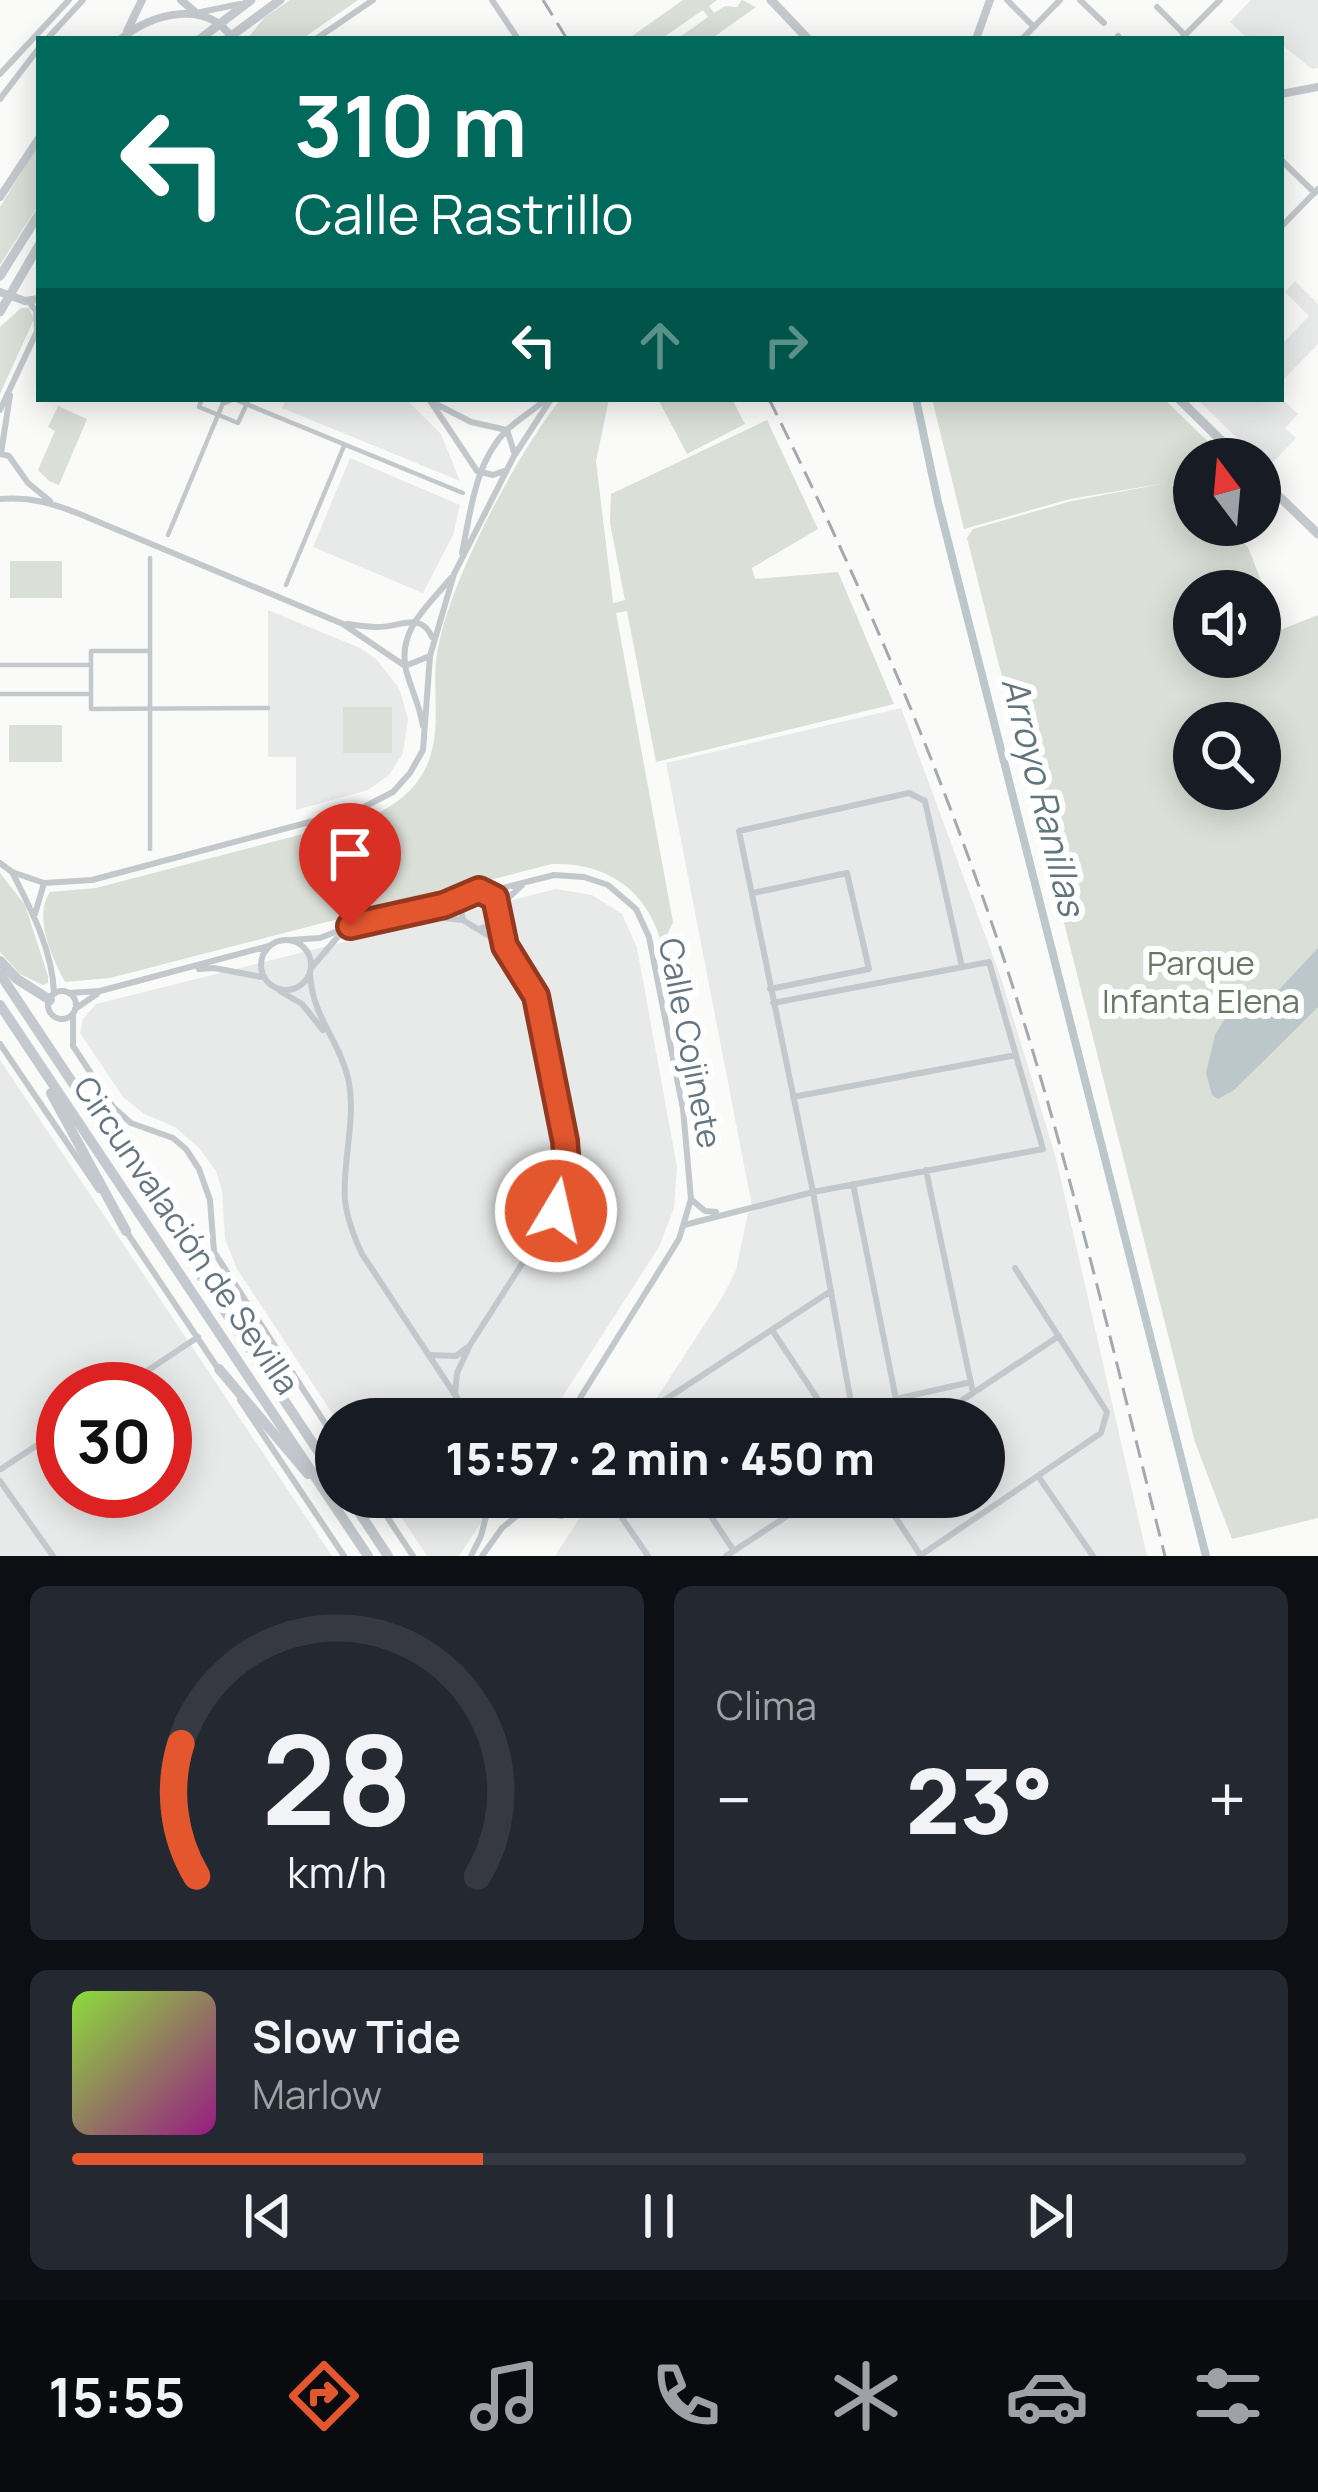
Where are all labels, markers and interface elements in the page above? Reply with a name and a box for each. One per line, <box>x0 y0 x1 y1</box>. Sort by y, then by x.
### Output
text: 310 m <box>294 67 527 182</box>
icon: left <box>96 84 252 240</box>
text: Calle Rastrillo <box>294 176 633 250</box>
icon: left <box>501 312 567 378</box>
icon: ahead <box>627 312 693 378</box>
icon: right <box>753 312 819 378</box>
north arrow <box>1173 438 1281 546</box>
map controls <box>1173 438 1281 810</box>
button: sound <box>1173 570 1281 678</box>
water label: Arroyo Ranillas <box>991 672 1098 923</box>
button: search <box>1173 702 1281 810</box>
pin <box>299 803 401 926</box>
icon: arrive <box>317 821 383 887</box>
street label: Calle Cojinete <box>649 934 733 1152</box>
park label: Parque Infanta Elena <box>1102 940 1300 1023</box>
street label: Circunvalación de Sevilla <box>64 1067 310 1403</box>
position arrow <box>493 1148 619 1274</box>
speed limit sign: 30 <box>36 1362 192 1518</box>
text: 15:57 · 2 min · 450 m <box>445 1427 875 1489</box>
text: Clima <box>716 1678 817 1732</box>
text: 28 <box>262 1692 412 1862</box>
text: 23° <box>906 1738 1054 1861</box>
text: − <box>716 1754 752 1844</box>
text: + <box>1208 1754 1246 1844</box>
text: km/h <box>287 1842 387 1901</box>
text: Slow Tide <box>252 2005 461 2067</box>
text: Marlow <box>252 2067 382 2121</box>
icon: previous <box>235 2183 301 2249</box>
icon: pause <box>626 2183 692 2249</box>
icon: next <box>1017 2183 1083 2249</box>
icon: directions <box>282 2354 366 2438</box>
icon: music <box>463 2354 547 2438</box>
icon: phone <box>644 2354 728 2438</box>
icon: climate <box>824 2354 908 2438</box>
icon: car <box>1005 2354 1089 2438</box>
icon: filters <box>1186 2354 1270 2438</box>
text: 15:55 <box>48 2359 185 2433</box>

